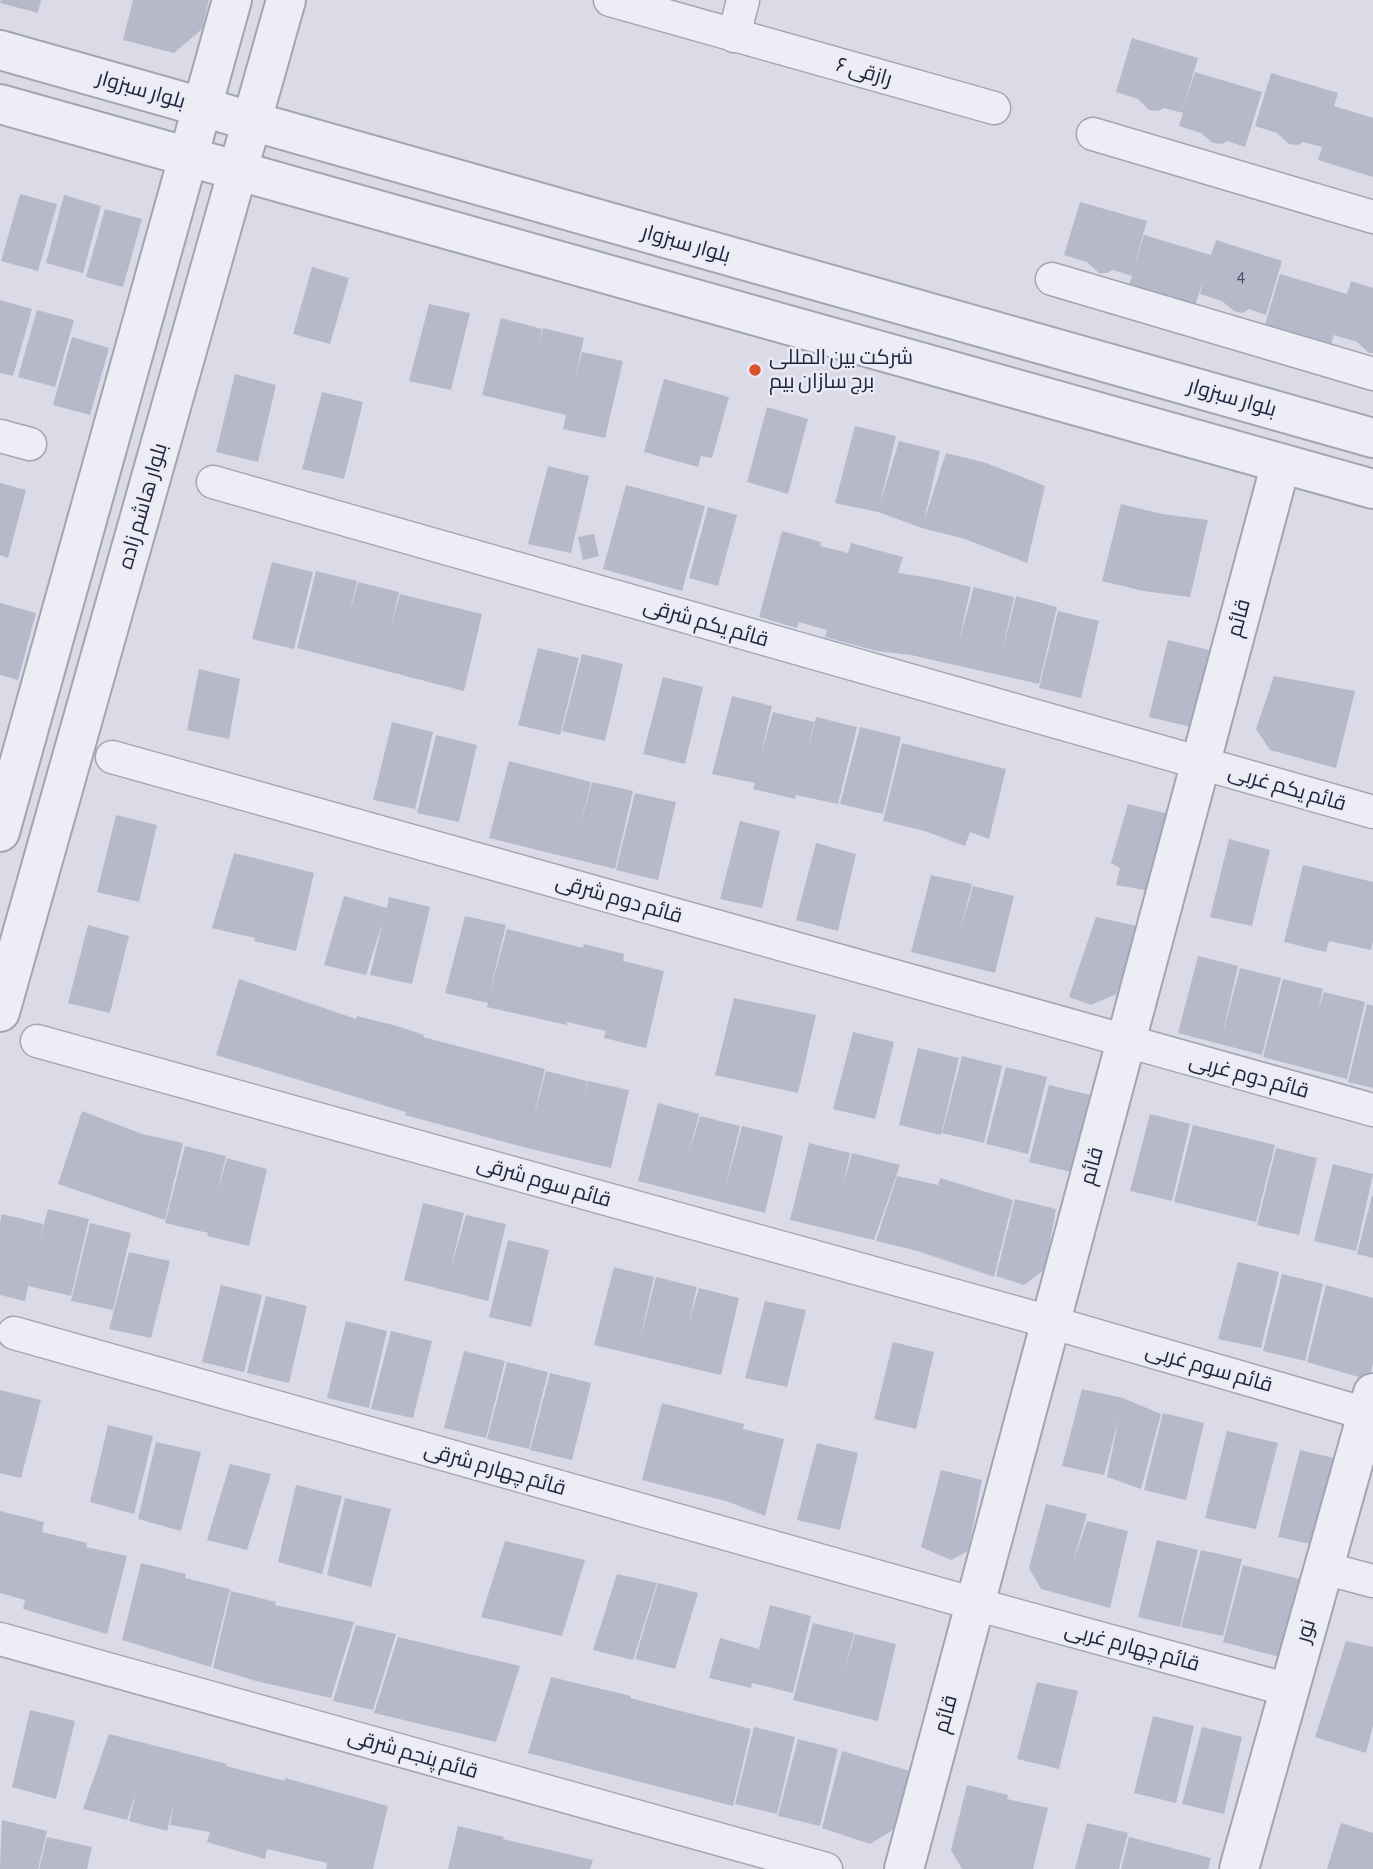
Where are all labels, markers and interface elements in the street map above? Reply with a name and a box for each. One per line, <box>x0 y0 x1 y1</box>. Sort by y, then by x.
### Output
street label: رازقی ۶ <box>833 52 895 92</box>
street label: بلوار سبزوار <box>94 65 188 115</box>
street label: بلوار سبزوار <box>639 219 733 269</box>
house number: 4 <box>1237 266 1245 288</box>
place label: شرکت بین المللی برج سازان بیم <box>769 345 913 395</box>
marker: شرکت بین المللی برج سازان بیم <box>747 362 763 378</box>
street label: بلوار سبزوار <box>1185 373 1279 423</box>
street label: بلوار هاشم زاده <box>113 440 173 572</box>
street label: قائم یکم شرقی <box>641 593 771 653</box>
street label: قائم <box>1222 596 1256 640</box>
street label: قائم یکم غربی <box>1225 759 1349 817</box>
street label: قائم دوم شرقی <box>553 869 685 929</box>
street label: قائم دوم غربی <box>1186 1048 1312 1104</box>
street label: قائم <box>1075 1144 1109 1188</box>
street label: قائم سوم شرقی <box>474 1151 614 1213</box>
street label: قائم سوم غربی <box>1143 1338 1275 1398</box>
street label: قائم چهارم شرقی <box>421 1437 569 1501</box>
street label: نور <box>1291 1616 1321 1646</box>
street label: قائم چهارم غربی <box>1062 1617 1202 1677</box>
street label: قائم <box>929 1692 963 1736</box>
street label: قائم پنجم شرقی <box>345 1723 481 1785</box>

